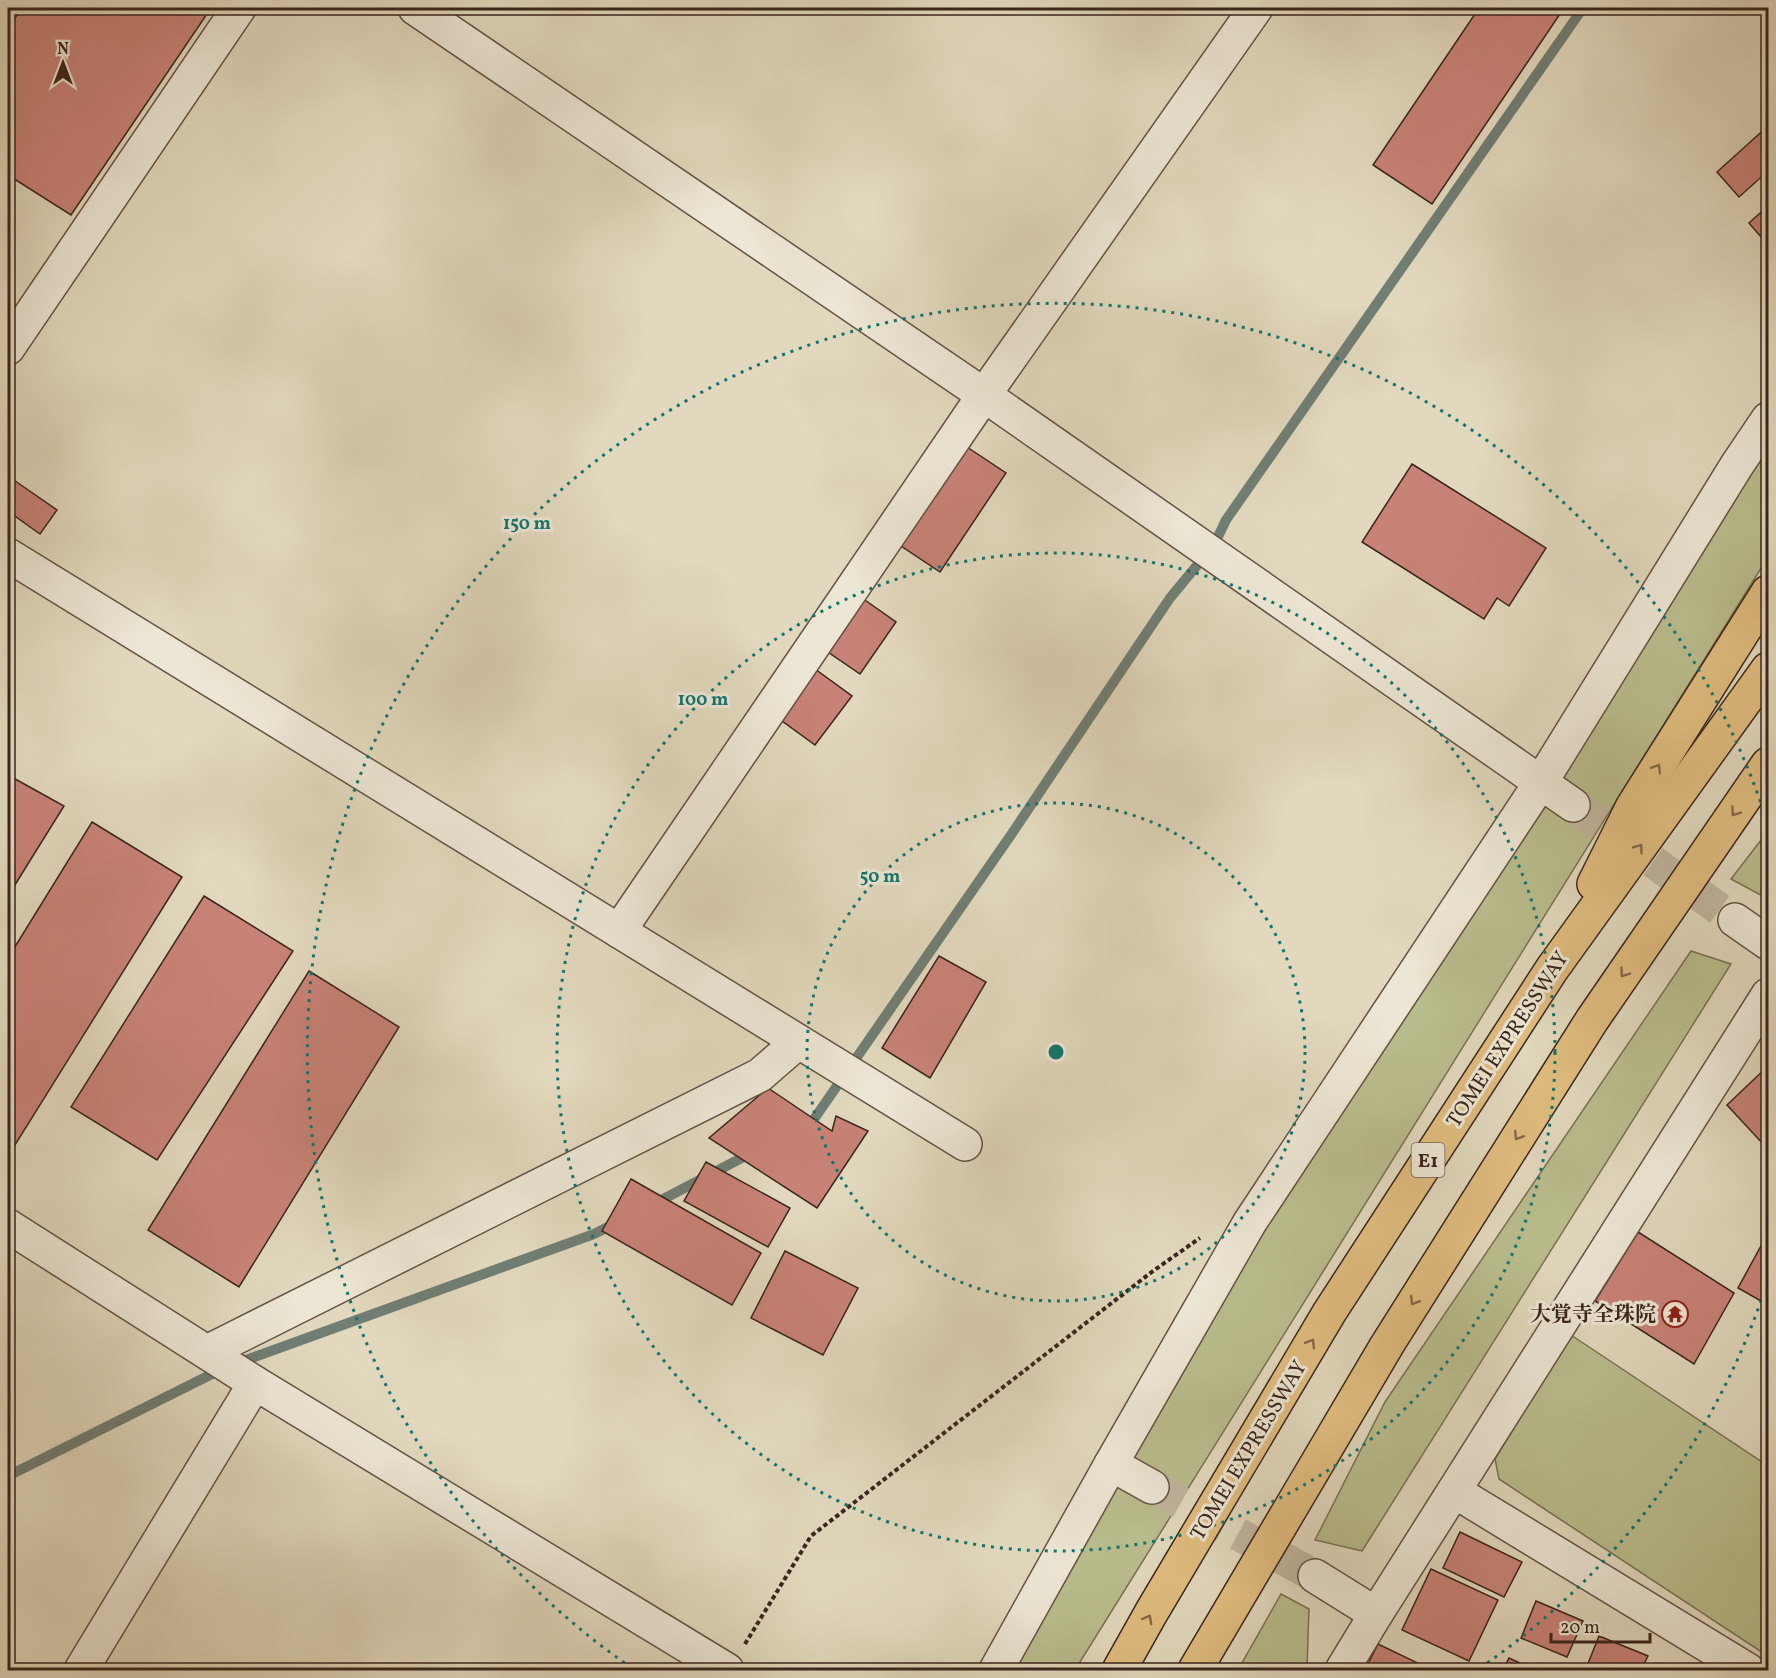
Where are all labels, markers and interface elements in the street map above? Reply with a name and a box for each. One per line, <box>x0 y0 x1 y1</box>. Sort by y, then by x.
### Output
north arrow <box>33 33 93 93</box>
text: N <box>57 39 69 61</box>
text: 150 m <box>503 512 551 537</box>
text: 100 m <box>678 688 728 713</box>
one-way arrow <box>1649 764 1661 774</box>
one-way arrow <box>1731 805 1742 816</box>
one-way arrow <box>1632 844 1643 855</box>
text: 50 m <box>860 865 900 890</box>
street label: TOMEI EXPRESSWAY <box>1440 946 1576 1134</box>
one-way arrow <box>1620 966 1631 977</box>
centre of rings <box>1046 1042 1066 1062</box>
one-way arrow <box>1514 1130 1526 1140</box>
road number: E1 <box>1412 1143 1444 1177</box>
one-way arrow <box>1410 1295 1422 1305</box>
temple icon: 大覚寺全珠院 <box>1660 1299 1690 1329</box>
place label: 大覚寺全珠院 <box>1530 1301 1656 1330</box>
one-way arrow <box>1304 1339 1315 1349</box>
street label: TOMEI EXPRESSWAY <box>1184 1355 1315 1546</box>
scale bar <box>1551 1606 1650 1644</box>
one-way arrow <box>1140 1615 1152 1625</box>
text: 20 m <box>1560 1616 1600 1641</box>

